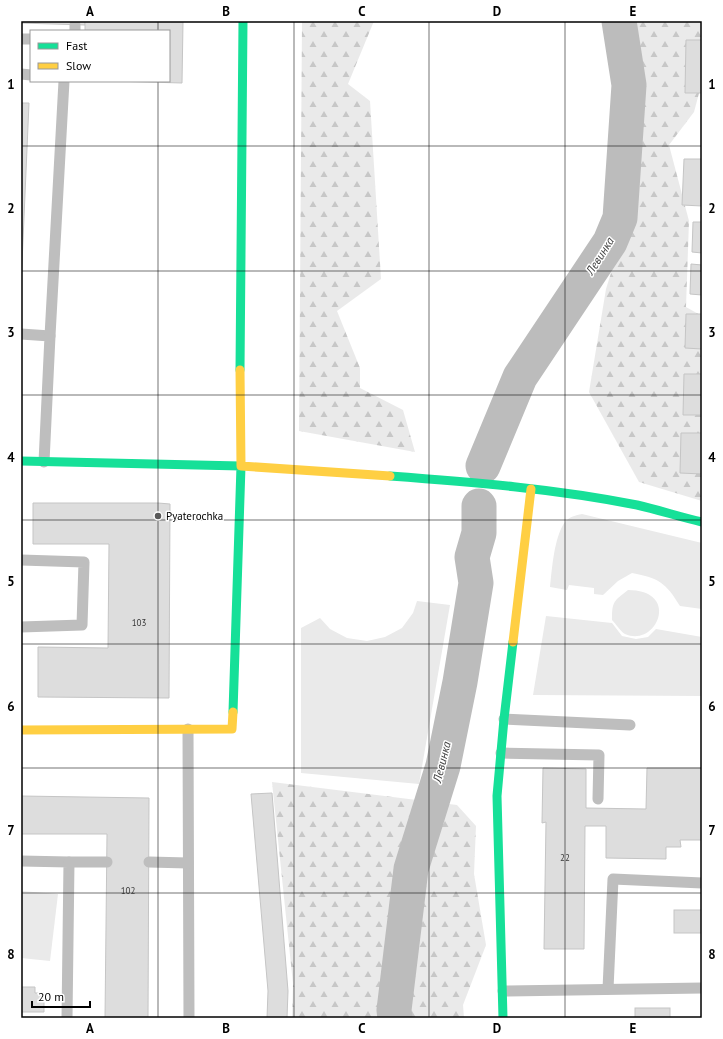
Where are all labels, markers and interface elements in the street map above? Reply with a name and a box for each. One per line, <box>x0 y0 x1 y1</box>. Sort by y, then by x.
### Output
text: A <box>86 3 94 20</box>
text: B <box>222 3 230 20</box>
text: C <box>358 3 366 20</box>
text: D <box>493 3 501 20</box>
text: E <box>630 3 637 20</box>
legend <box>30 30 170 82</box>
text: Fast <box>66 38 87 53</box>
text: Slow <box>66 58 91 73</box>
text: 1 <box>7 76 15 93</box>
text: 1 <box>708 76 716 93</box>
text: 2 <box>7 200 15 217</box>
text: 2 <box>708 200 716 217</box>
water label: Левинка <box>582 234 617 278</box>
text: 3 <box>7 324 15 341</box>
text: 3 <box>708 324 716 341</box>
text: 4 <box>7 449 15 466</box>
text: 4 <box>708 449 716 466</box>
place label: Pyaterochka <box>166 509 223 523</box>
marker: Pyaterochka <box>153 511 163 521</box>
text: 5 <box>7 573 15 590</box>
text: 5 <box>708 573 716 590</box>
house number: 103 <box>132 617 146 628</box>
text: 6 <box>7 698 15 715</box>
text: 6 <box>708 698 716 715</box>
water label: Левинка <box>429 740 454 785</box>
text: 7 <box>7 822 15 839</box>
text: 7 <box>708 822 716 839</box>
house number: 22 <box>560 852 570 863</box>
house number: 102 <box>121 885 135 896</box>
text: 8 <box>7 946 15 963</box>
text: 8 <box>708 946 716 963</box>
scale bar <box>32 983 90 1009</box>
text: 20 m <box>38 989 64 1004</box>
text: A <box>86 1020 94 1037</box>
text: B <box>222 1020 230 1037</box>
text: C <box>358 1020 366 1037</box>
text: D <box>493 1020 501 1037</box>
text: E <box>630 1020 637 1037</box>

